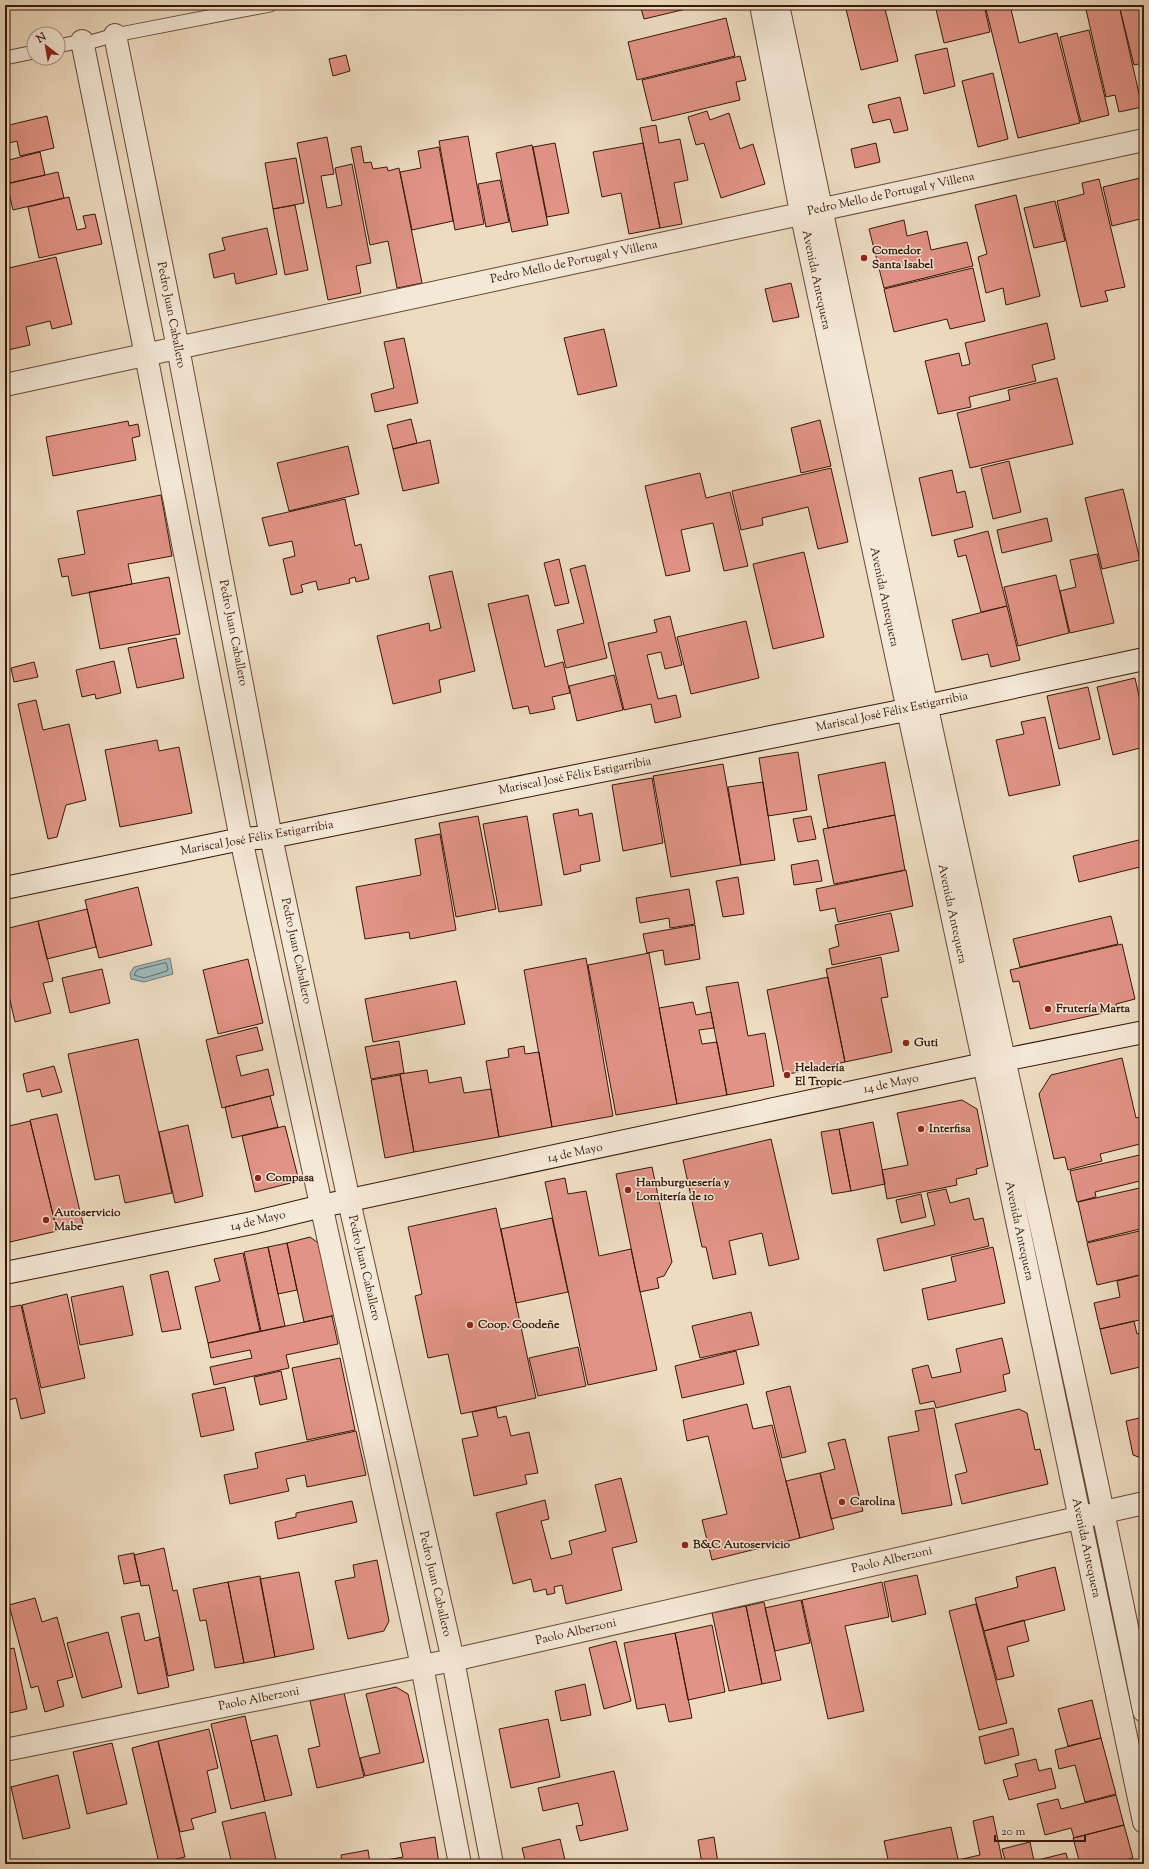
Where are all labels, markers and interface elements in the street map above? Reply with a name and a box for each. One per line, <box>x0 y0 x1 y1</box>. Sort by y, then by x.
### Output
north arrow <box>26 26 66 66</box>
text: N <box>33 29 49 48</box>
street label: Pedro Mello de Portugal y Villena <box>806 167 977 221</box>
street label: Avenida Antequera <box>797 229 835 332</box>
street label: Pedro Mello de Portugal y Villena <box>489 235 660 289</box>
place label: Comedor Santa Isabel <box>872 242 934 274</box>
marker: Comedor Santa Isabel <box>859 253 869 263</box>
street label: Pedro Juan Caballero <box>152 260 190 370</box>
street label: Avenida Antequera <box>865 546 903 649</box>
street label: Pedro Juan Caballero <box>214 578 252 688</box>
street label: Mariscal José Félix Estigarribia <box>814 687 970 737</box>
street label: Mariscal José Félix Estigarribia <box>497 752 653 800</box>
street label: Mariscal José Félix Estigarribia <box>179 816 335 860</box>
street label: Avenida Antequera <box>933 863 971 966</box>
street label: Pedro Juan Caballero <box>276 896 316 1006</box>
place label: Frutería Marta <box>1055 1000 1131 1018</box>
marker: Frutería Marta <box>1043 1004 1053 1014</box>
place label: Guti <box>914 1034 939 1052</box>
marker: Guti <box>901 1038 911 1048</box>
place label: Heladería El Tropic <box>794 1059 845 1091</box>
street label: 14 de Mayo <box>862 1069 921 1099</box>
marker: Heladería El Tropic <box>782 1070 792 1080</box>
place label: Interfisa <box>928 1120 971 1138</box>
marker: Interfisa <box>916 1124 926 1134</box>
street label: 14 de Mayo <box>546 1138 605 1168</box>
place label: Compasa <box>266 1169 315 1187</box>
marker: Compasa <box>253 1173 263 1183</box>
place label: Hamburguesería y Lomitería de 10 <box>635 1174 729 1206</box>
street label: Avenida Antequera <box>1000 1180 1038 1283</box>
marker: Hamburguesería y Lomitería de 10 <box>623 1185 633 1195</box>
place label: Autoservicio Mabe <box>53 1204 121 1236</box>
street label: 14 de Mayo <box>229 1206 288 1236</box>
street label: Pedro Juan Caballero <box>343 1213 385 1323</box>
marker: Autoservicio Mabe <box>41 1215 51 1225</box>
place label: Coop. Coodeñe <box>478 1316 560 1334</box>
marker: Coop. Coodeñe <box>465 1320 475 1330</box>
place label: Carolina <box>850 1493 896 1511</box>
marker: Carolina <box>837 1497 847 1507</box>
street label: Avenida Antequera <box>1067 1497 1105 1600</box>
street label: Pedro Juan Caballero <box>414 1529 456 1639</box>
place label: B&C Autoservicio <box>692 1536 791 1554</box>
marker: B&C Autoservicio <box>680 1540 690 1550</box>
street label: Paolo Alberzoni <box>850 1542 935 1578</box>
street label: Paolo Alberzoni <box>534 1614 619 1650</box>
street label: Paolo Alberzoni <box>217 1682 302 1716</box>
scale bar <box>995 1817 1085 1843</box>
text: 20 m <box>1001 1823 1026 1841</box>

